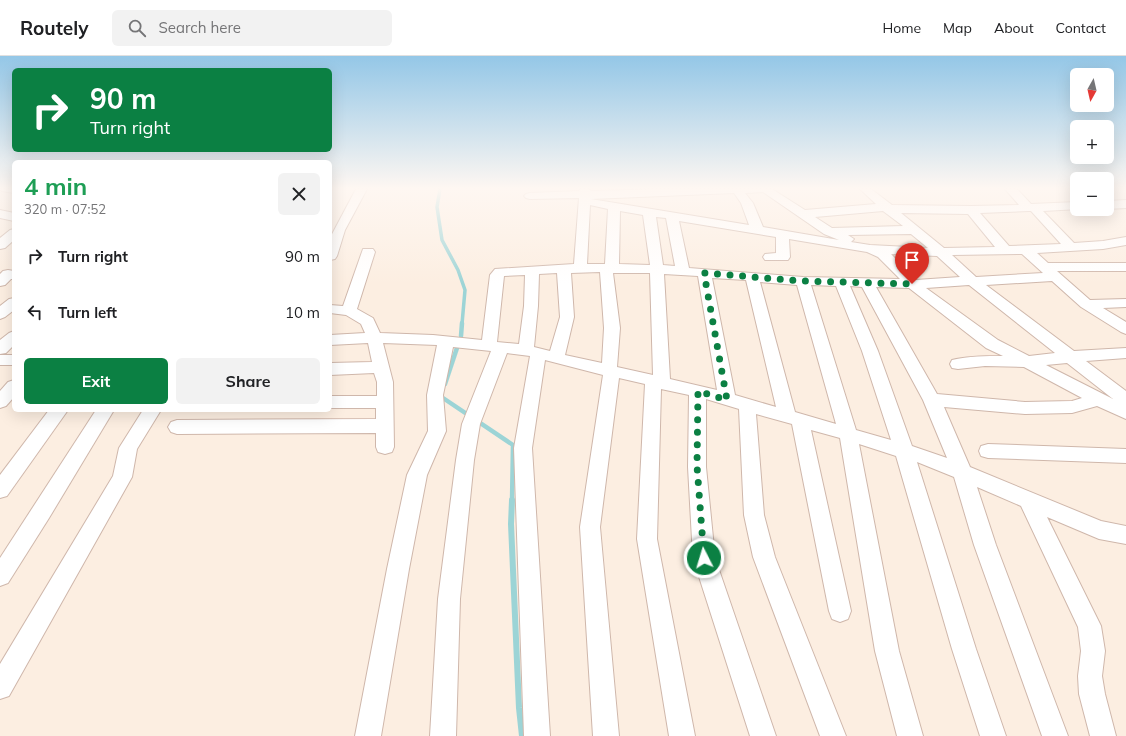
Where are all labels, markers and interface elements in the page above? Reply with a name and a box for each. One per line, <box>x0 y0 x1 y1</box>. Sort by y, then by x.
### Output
search box <box>112 10 392 46</box>
text: Routely <box>20 16 88 40</box>
icon: search <box>126 17 148 39</box>
text: Search here <box>158 18 241 37</box>
text: Home <box>882 19 921 37</box>
text: Map <box>943 19 972 37</box>
text: About <box>994 19 1034 37</box>
text: Contact <box>1056 19 1106 37</box>
north arrow <box>1070 68 1114 112</box>
map controls <box>1070 68 1114 216</box>
text: 90 m <box>90 81 156 116</box>
icon: right <box>24 84 76 136</box>
text: Turn right <box>90 116 170 139</box>
button: + <box>1070 120 1114 164</box>
text: 4 min <box>24 171 87 201</box>
button: − <box>1070 172 1114 216</box>
button: close <box>278 173 320 215</box>
text: 320 m · 07:52 <box>24 201 106 217</box>
pin <box>895 243 929 284</box>
icon: right <box>24 245 46 267</box>
text: Turn right <box>58 247 128 266</box>
text: 90 m <box>285 247 320 266</box>
icon: arrive <box>901 249 923 271</box>
icon: left <box>24 301 46 323</box>
text: Turn left <box>58 303 117 322</box>
text: 10 m <box>285 303 320 322</box>
button: Exit <box>24 358 168 404</box>
button: Share <box>176 358 320 404</box>
position arrow <box>683 537 725 579</box>

